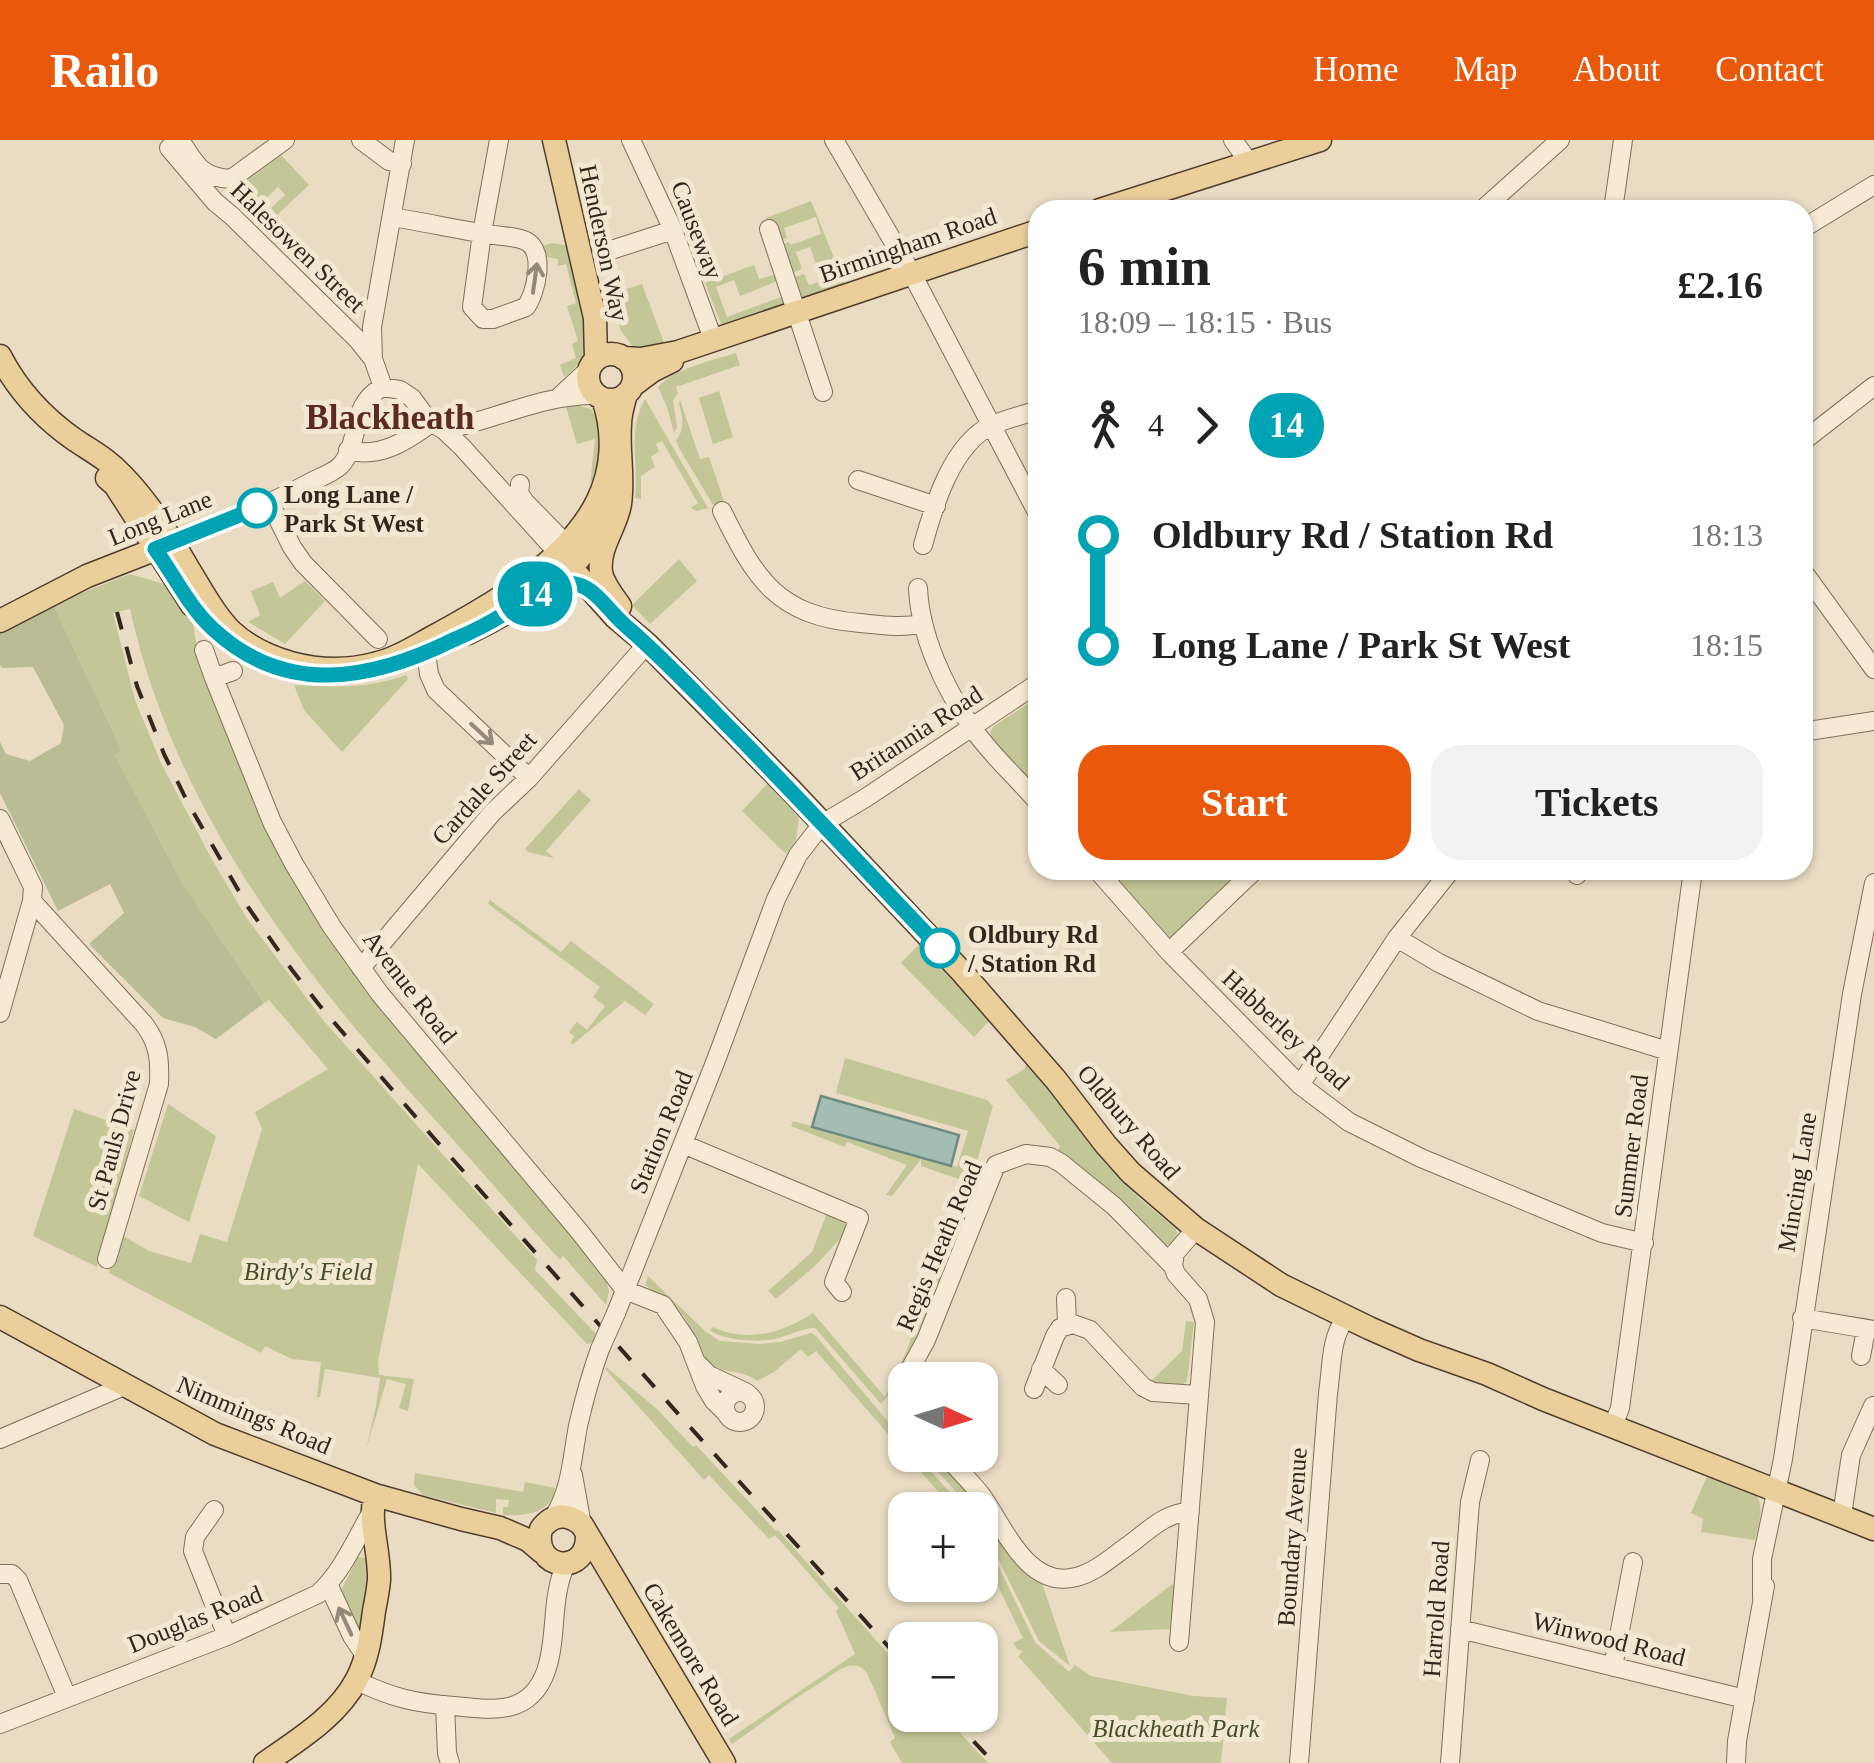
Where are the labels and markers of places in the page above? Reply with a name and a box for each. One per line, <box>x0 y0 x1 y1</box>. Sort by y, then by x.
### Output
place label: Long Lane / Park St West <box>284 481 424 537</box>
marker: Long Lane / Park St West <box>238 489 276 527</box>
place label: Oldbury Rd / Station Rd <box>967 921 1098 977</box>
marker: Oldbury Rd / Station Rd <box>921 929 959 967</box>

